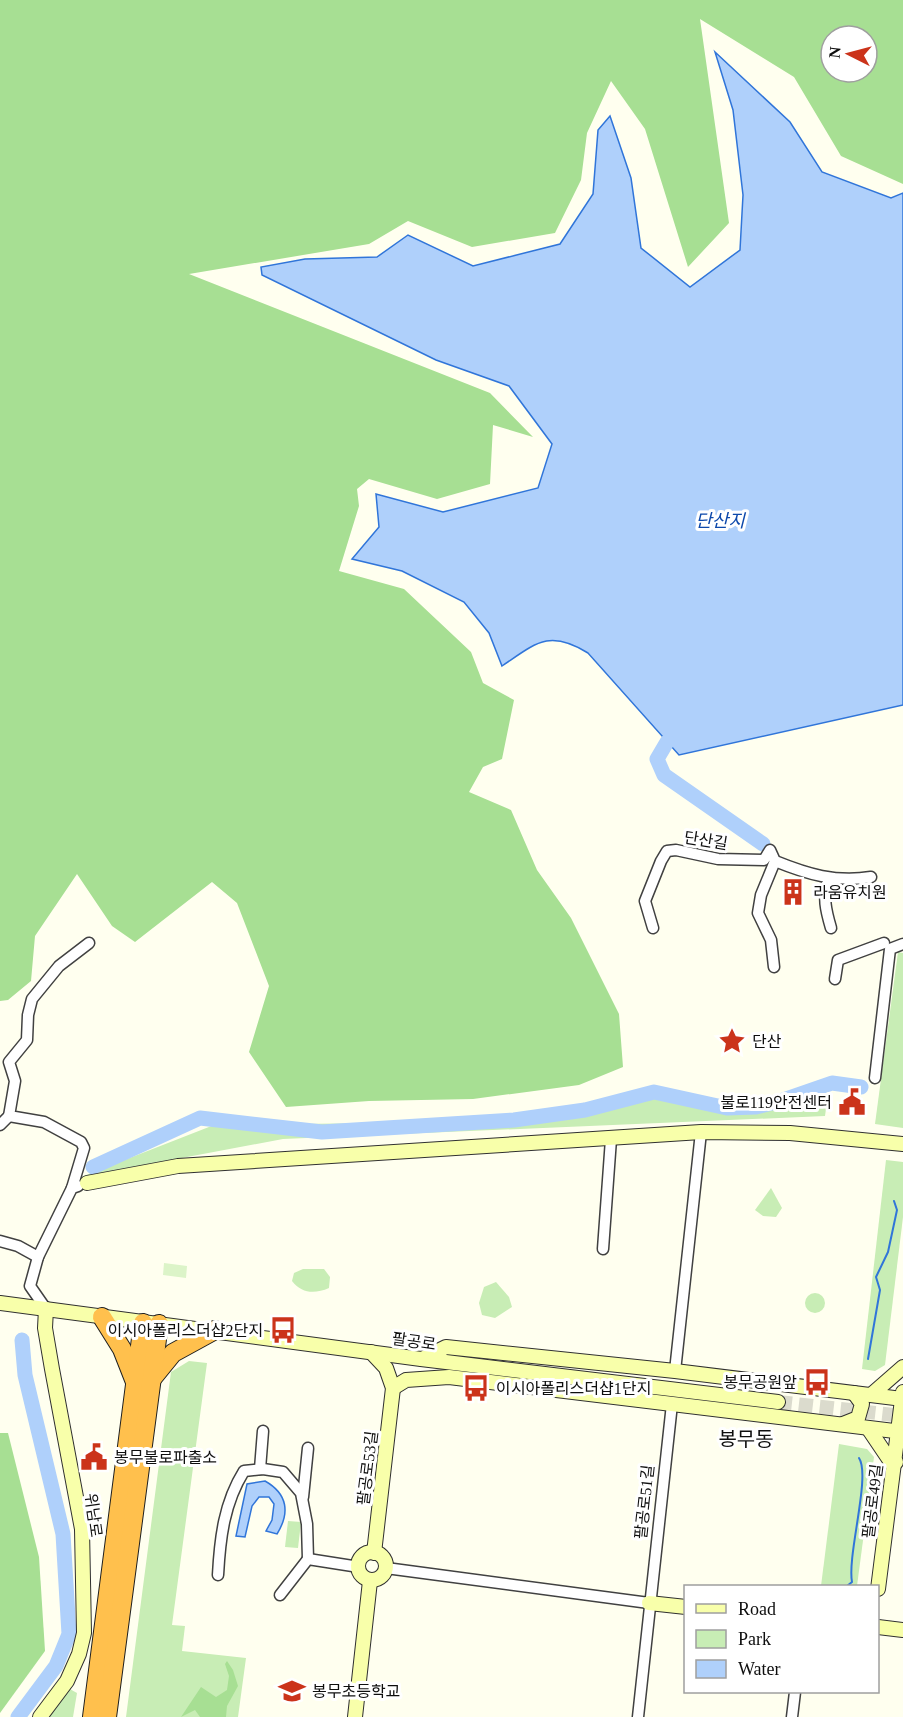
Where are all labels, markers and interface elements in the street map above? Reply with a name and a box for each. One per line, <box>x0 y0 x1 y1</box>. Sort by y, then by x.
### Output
north arrow <box>819 24 879 84</box>
text: N <box>826 45 844 59</box>
water label: 단산지 <box>695 511 746 531</box>
street label: 단산길 <box>683 829 729 852</box>
building icon: 라움유치원 <box>778 877 808 907</box>
place label: 라움유치원 <box>813 884 887 901</box>
place icon: 단산 <box>717 1026 747 1056</box>
place label: 단산 <box>752 1033 782 1050</box>
public building icon: 불로119안전센터 <box>837 1087 867 1117</box>
place label: 불로119안전센터 <box>720 1094 832 1111</box>
bus stop icon: 이시아폴리스더샵2단지 <box>268 1315 298 1345</box>
place label: 이시아폴리스더샵2단지 <box>108 1322 263 1339</box>
street label: 팔공로 <box>391 1330 437 1353</box>
bus stop icon: 봉무공원앞 <box>802 1367 832 1397</box>
bus stop icon: 이시아폴리스더샵1단지 <box>461 1373 491 1403</box>
place label: 봉무공원앞 <box>723 1374 797 1391</box>
place label: 이시아폴리스더샵1단지 <box>496 1380 651 1397</box>
district label: 봉무동 <box>718 1428 774 1450</box>
street label: 팔공로53길 <box>354 1430 380 1506</box>
public building icon: 봉무불로파출소 <box>79 1442 109 1472</box>
place label: 봉무불로파출소 <box>114 1449 217 1466</box>
street label: 팔공로49길 <box>859 1463 885 1539</box>
street label: 팔공로51길 <box>632 1464 657 1540</box>
street label: 위남로 <box>82 1492 105 1538</box>
legend <box>684 1585 879 1693</box>
text: Road <box>738 1599 776 1619</box>
text: Park <box>738 1629 771 1649</box>
text: Water <box>738 1659 781 1679</box>
school or university icon: 봉무초등학교 <box>277 1676 307 1706</box>
place label: 봉무초등학교 <box>312 1683 400 1700</box>

